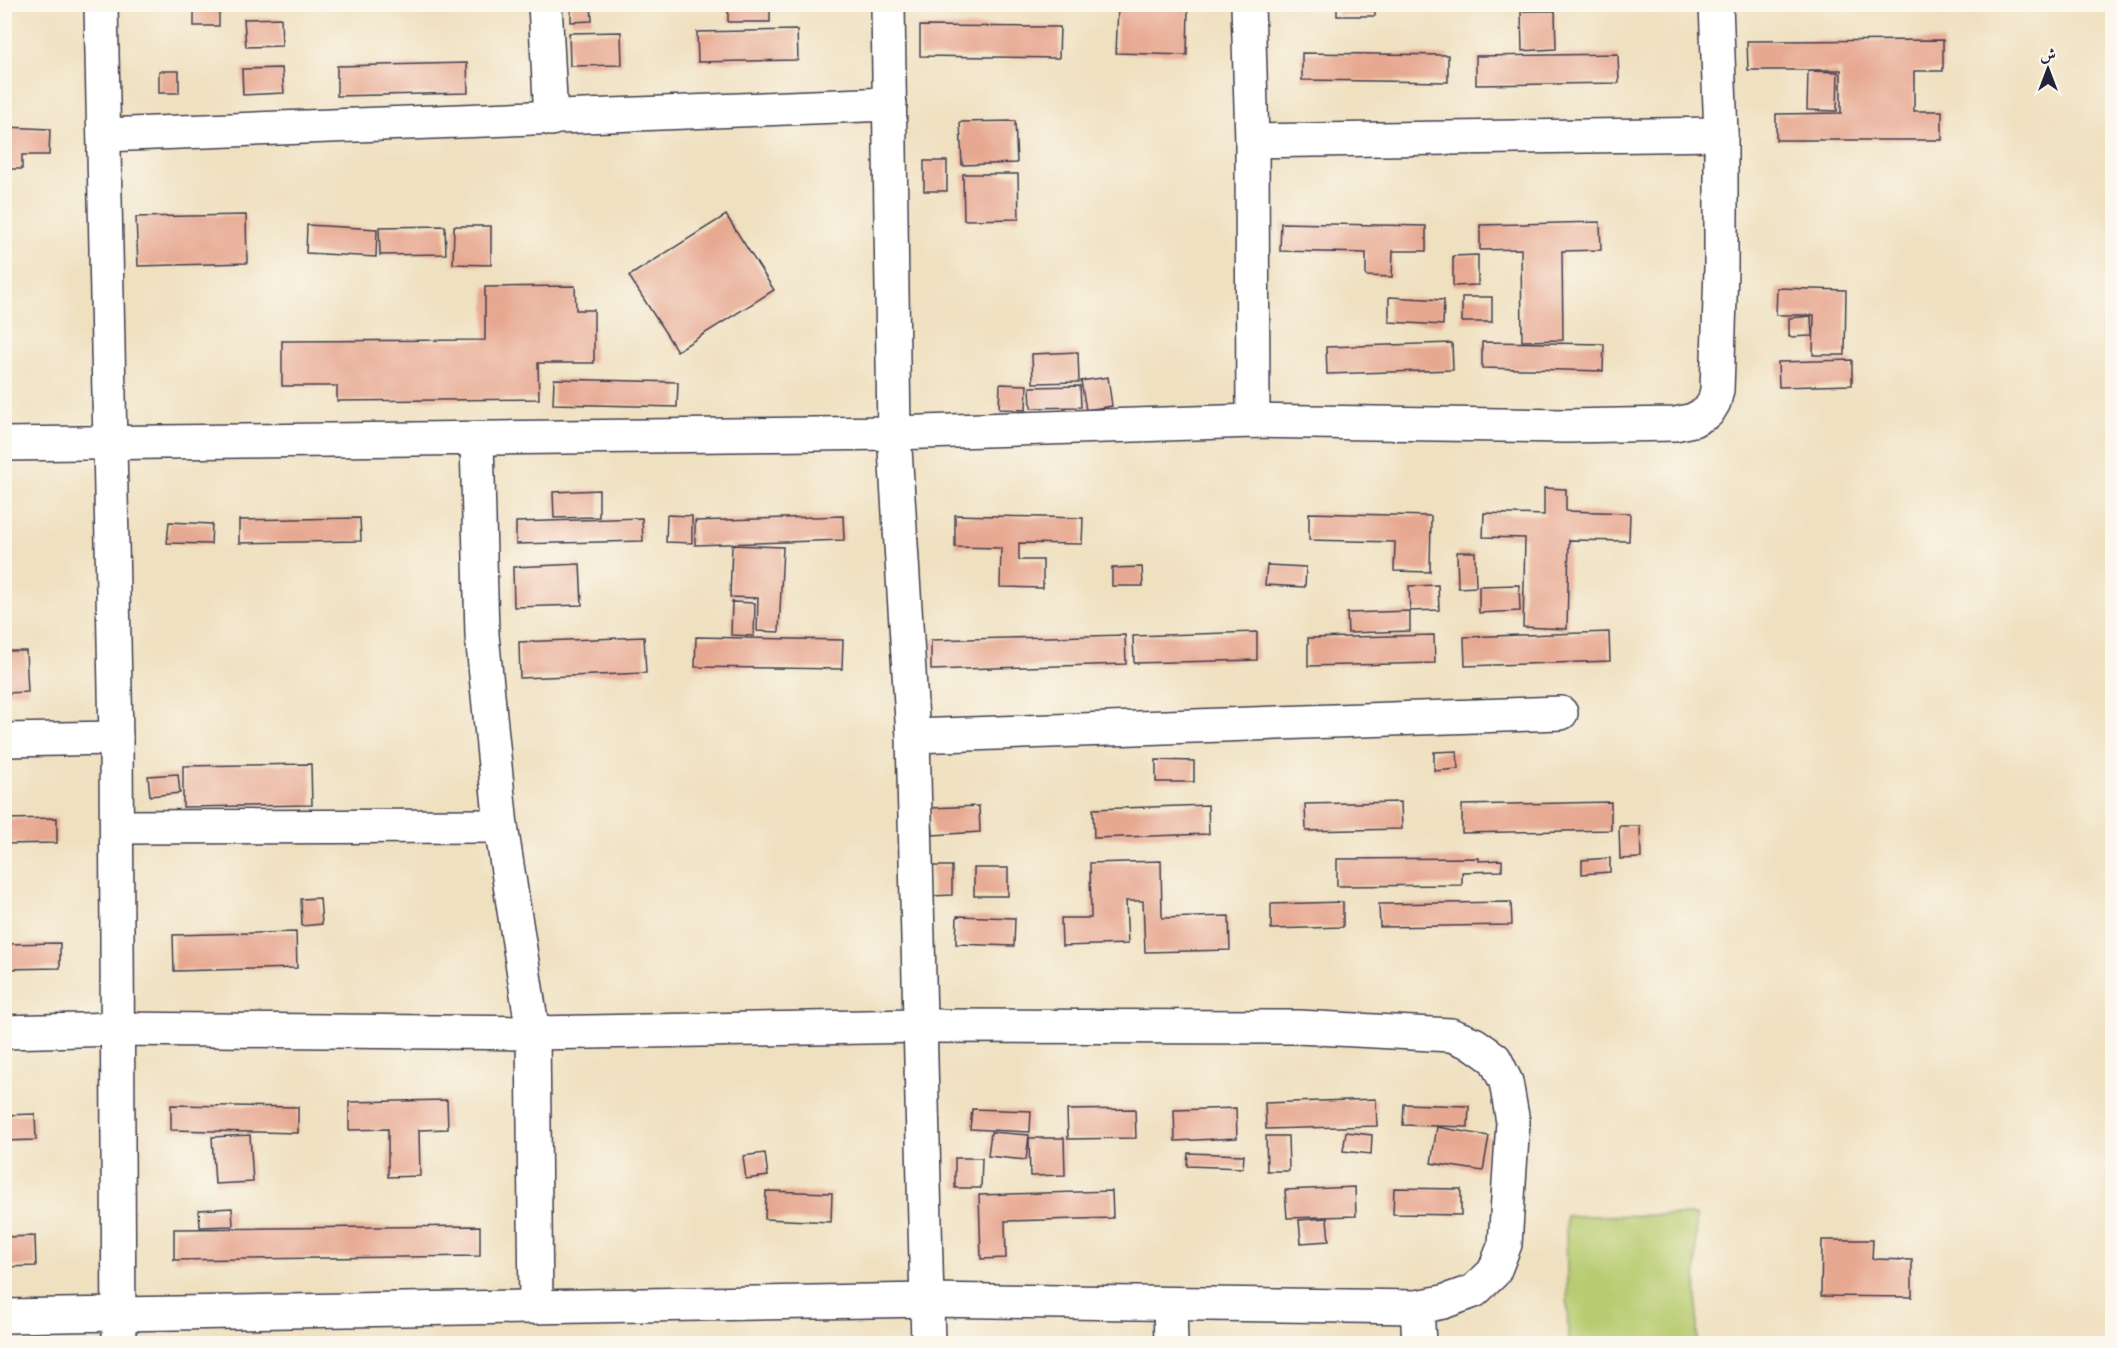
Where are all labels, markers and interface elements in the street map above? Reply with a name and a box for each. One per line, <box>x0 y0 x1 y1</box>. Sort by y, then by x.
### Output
north arrow <box>2018 39 2078 99</box>
text: ش <box>2040 45 2056 65</box>

